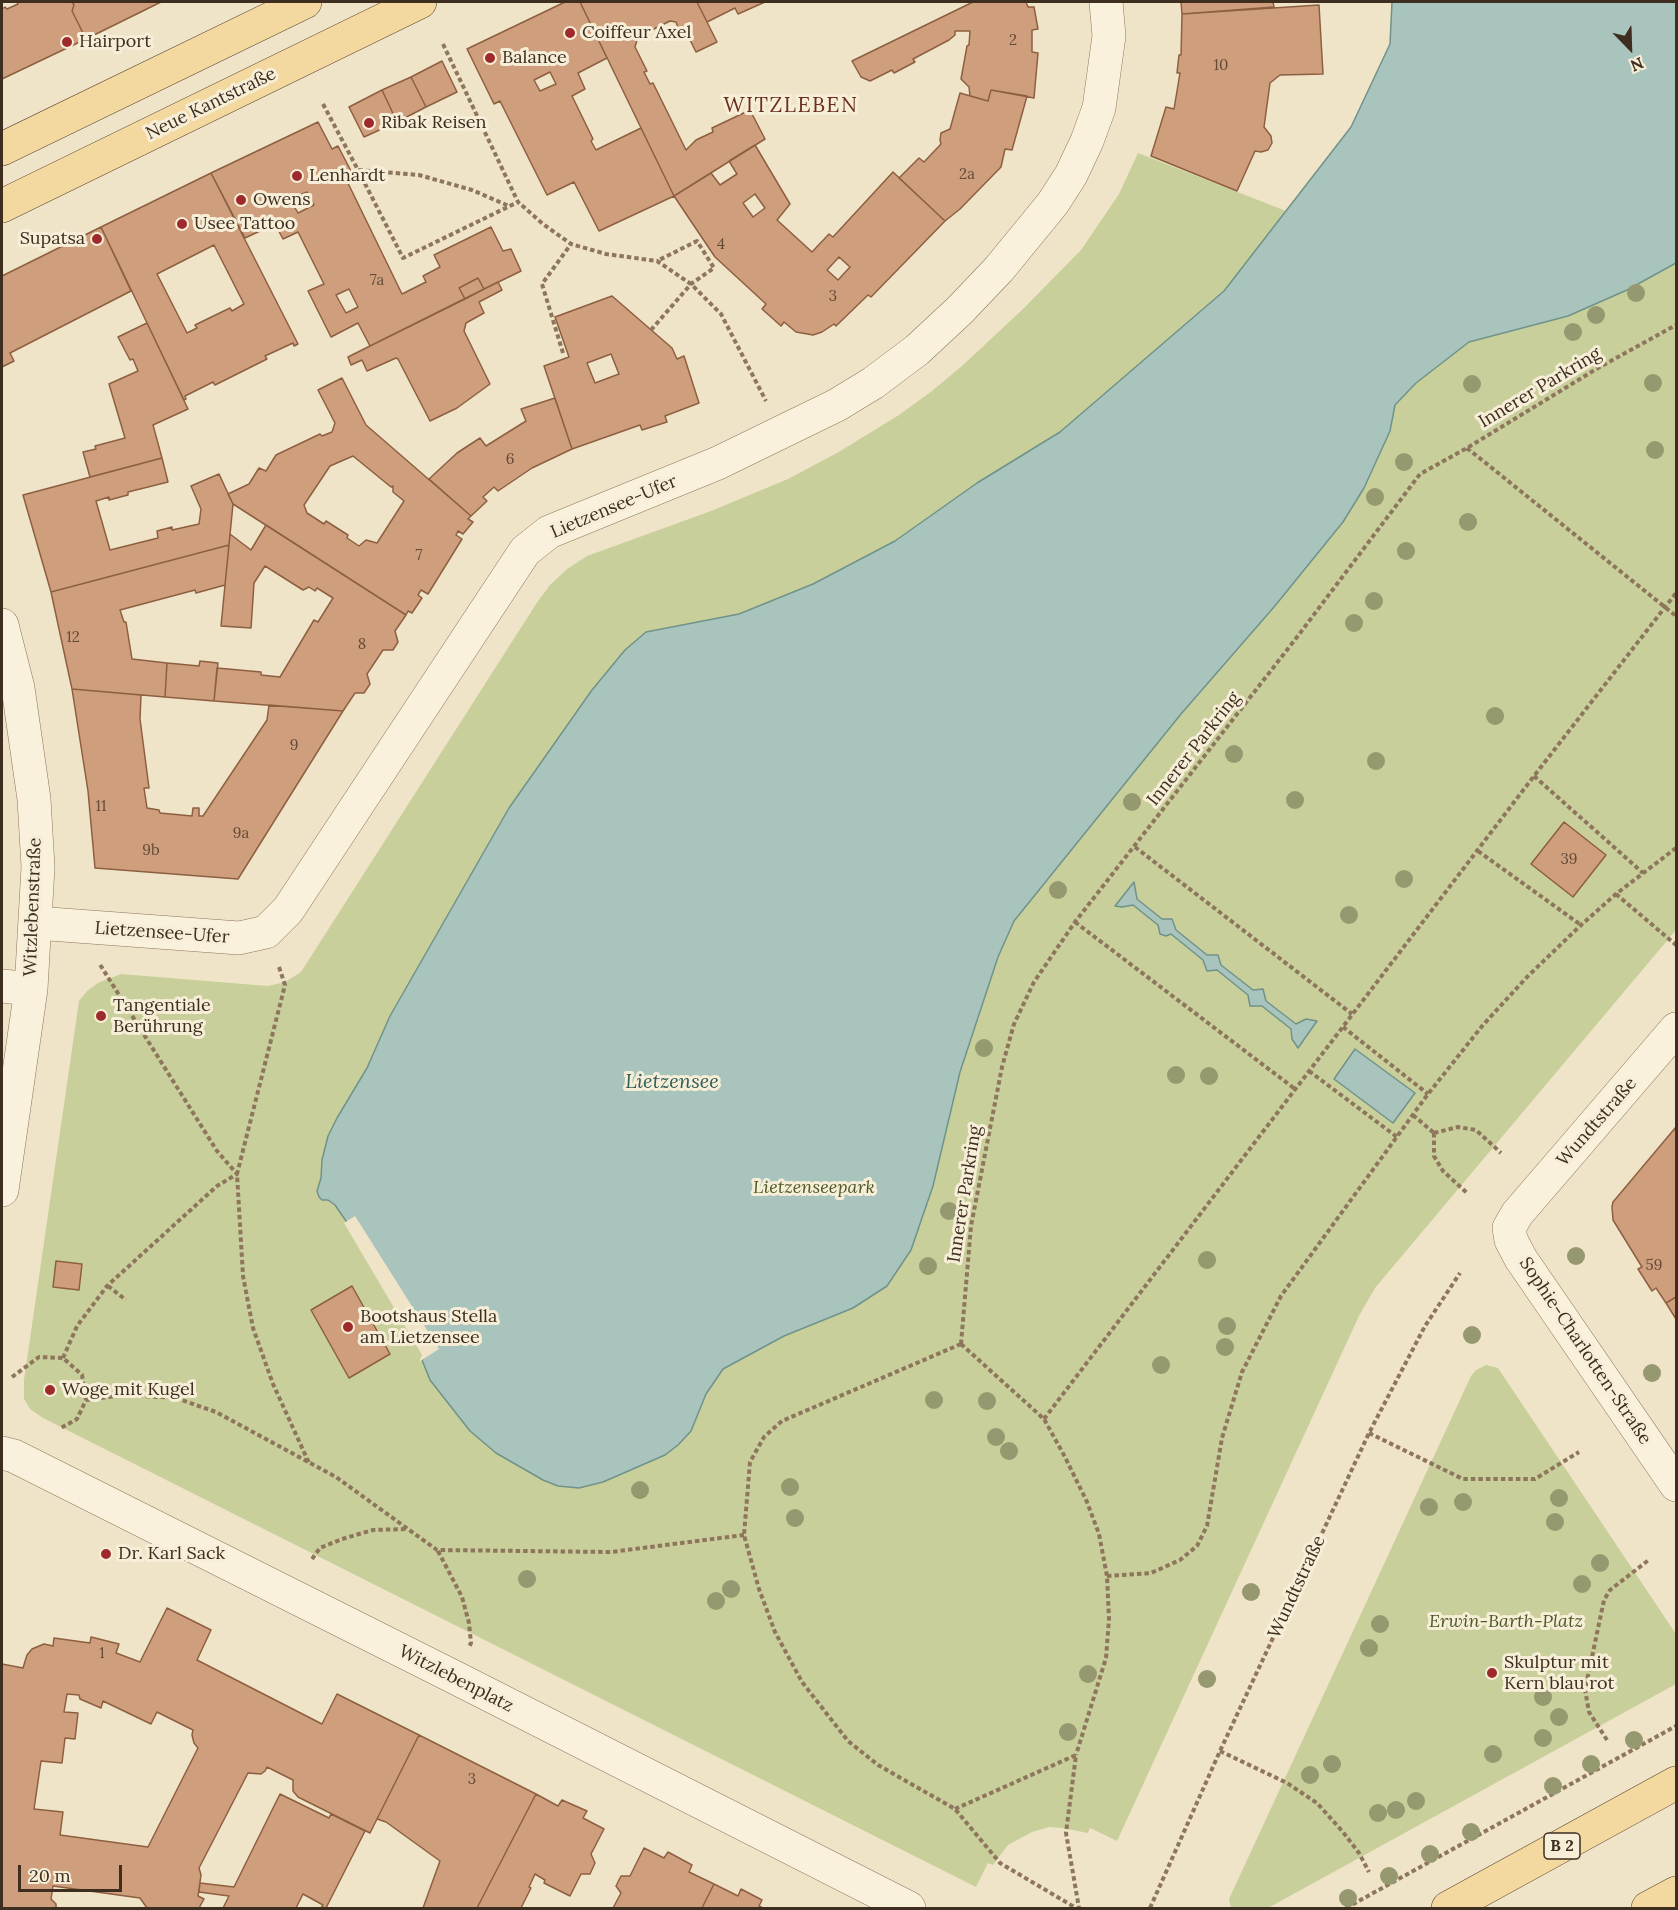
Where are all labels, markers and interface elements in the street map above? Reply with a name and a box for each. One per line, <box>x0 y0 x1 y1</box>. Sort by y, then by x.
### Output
north arrow <box>1600 18 1660 78</box>
place label: Coiffeur Axel <box>582 22 691 44</box>
marker: Coiffeur Axel <box>563 26 577 40</box>
place label: Hairport <box>79 31 151 53</box>
house number: 2 <box>1009 32 1017 50</box>
marker: Hairport <box>60 35 74 49</box>
place label: Balance <box>502 47 567 69</box>
marker: Balance <box>483 51 497 65</box>
text: N <box>1627 53 1647 76</box>
house number: 10 <box>1214 57 1228 75</box>
street label: Neue Kantstraße <box>142 63 280 145</box>
district label: WITZLEBEN <box>724 93 858 119</box>
place label: Ribak Reisen <box>381 112 487 134</box>
marker: Ribak Reisen <box>362 116 376 130</box>
place label: Lenhardt <box>309 165 385 187</box>
house number: 2a <box>959 166 975 184</box>
marker: Lenhardt <box>290 169 304 183</box>
place label: Owens <box>253 189 311 211</box>
marker: Owens <box>234 193 248 207</box>
place label: Usee Tattoo <box>194 213 295 235</box>
marker: Usee Tattoo <box>175 217 189 231</box>
place label: Supatsa <box>20 228 85 250</box>
marker: Supatsa <box>90 232 104 246</box>
house number: 4 <box>717 236 725 254</box>
house number: 7a <box>370 272 384 290</box>
house number: 3 <box>829 288 837 306</box>
street label: Innerer Parkring <box>1475 343 1605 433</box>
house number: 6 <box>506 451 514 469</box>
street label: Lietzensee-Ufer <box>548 471 680 543</box>
house number: 7 <box>416 547 422 565</box>
house number: 12 <box>66 629 80 647</box>
house number: 8 <box>358 636 366 654</box>
street label: Innerer Parkring <box>1143 688 1245 810</box>
house number: 9 <box>290 737 298 755</box>
house number: 11 <box>96 798 106 816</box>
house number: 9a <box>233 825 249 843</box>
street label: Witzlebenstraße <box>20 837 46 977</box>
house number: 9b <box>142 842 160 860</box>
house number: 39 <box>1560 851 1578 869</box>
street label: Lietzensee-Ufer <box>94 918 230 948</box>
place label: Tangentiale Berührung <box>113 995 211 1038</box>
marker: Tangentiale Berührung <box>94 1009 108 1023</box>
water label: Lietzensee <box>625 1070 719 1094</box>
street label: Wundtstraße <box>1552 1073 1642 1171</box>
street label: Innerer Parkring <box>943 1124 987 1264</box>
park label: Lietzenseepark <box>753 1177 875 1199</box>
street label: Sophie-Charlotten-Straße <box>1514 1253 1656 1449</box>
house number: 59 <box>1646 1257 1662 1275</box>
place label: Bootshaus Stella am Lietzensee <box>360 1306 497 1348</box>
marker: Bootshaus Stella am Lietzensee <box>341 1320 355 1334</box>
place label: Woge mit Kugel <box>62 1379 195 1401</box>
marker: Woge mit Kugel <box>43 1383 57 1397</box>
street label: Wundtstraße <box>1264 1532 1330 1642</box>
place label: Dr. Karl Sack <box>118 1543 225 1565</box>
marker: Dr. Karl Sack <box>99 1547 113 1561</box>
park label: Erwin-Barth-Platz <box>1429 1611 1583 1633</box>
street label: Witzlebenplatz <box>395 1641 517 1717</box>
house number: 1 <box>99 1645 105 1663</box>
place label: Skulptur mit Kern blau rot <box>1504 1652 1614 1694</box>
marker: Skulptur mit Kern blau rot <box>1485 1666 1499 1680</box>
house number: 3 <box>468 1771 476 1789</box>
road number: B 2 <box>1544 1833 1580 1859</box>
scale bar <box>21 1853 124 1891</box>
text: 20 m <box>29 1864 71 1887</box>

